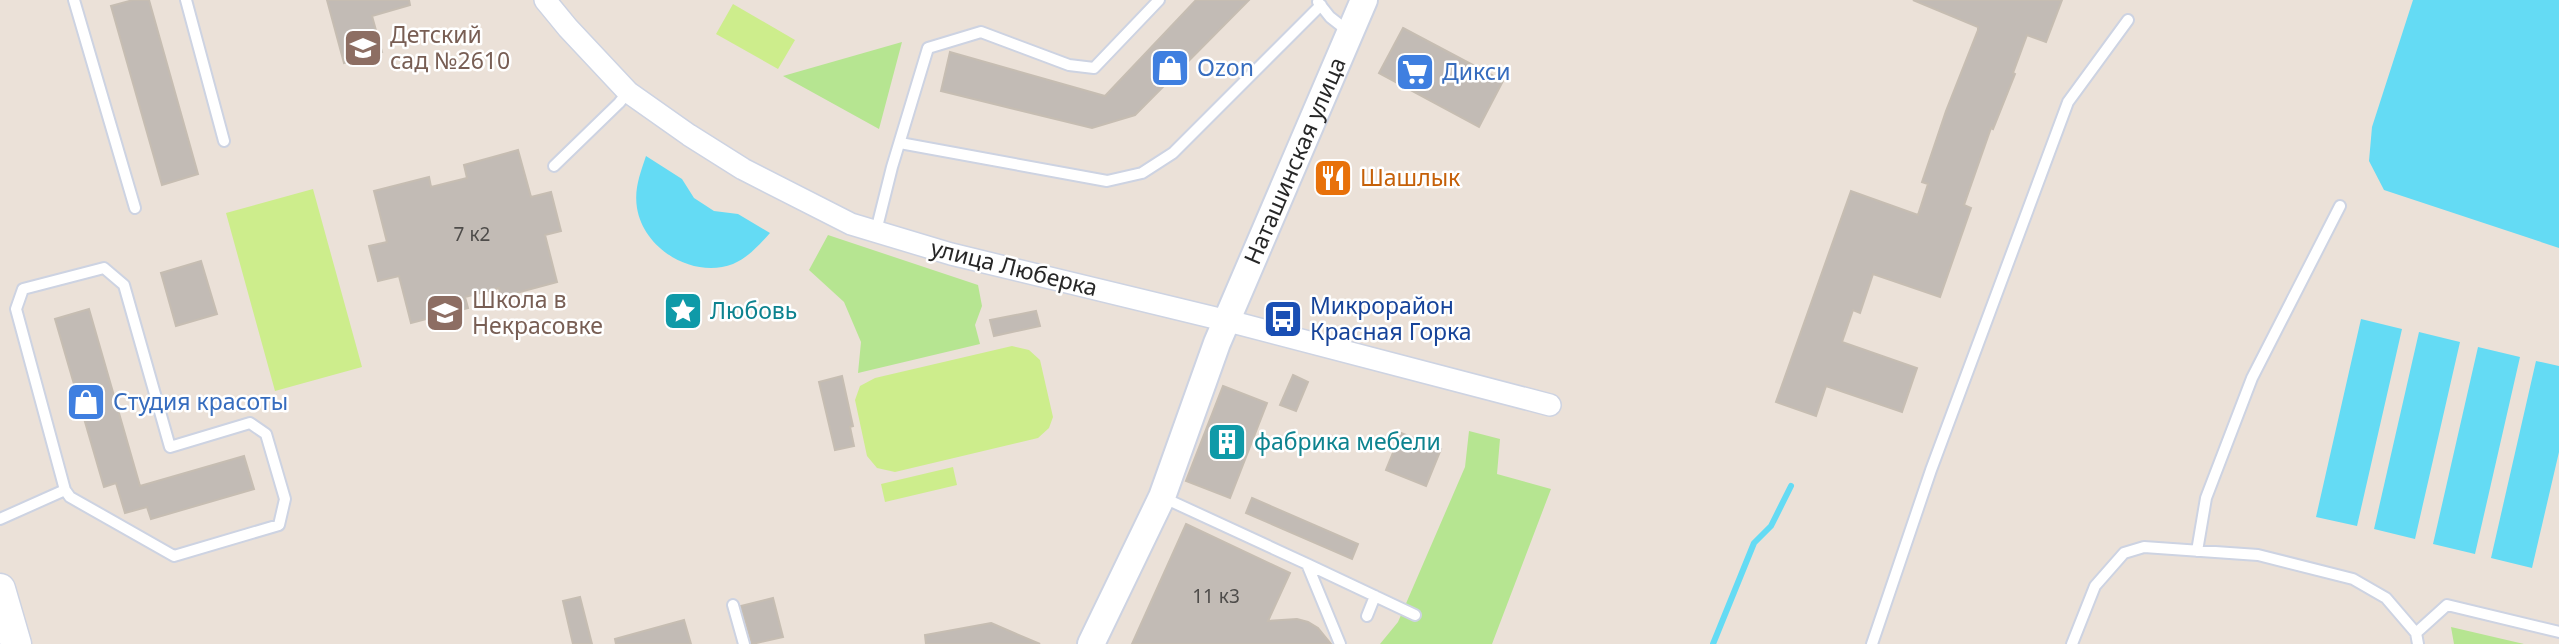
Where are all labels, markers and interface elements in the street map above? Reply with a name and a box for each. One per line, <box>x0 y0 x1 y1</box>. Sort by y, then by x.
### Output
place label: Детский сад №2610 <box>390 18 510 76</box>
school or university icon: Детский сад №2610 <box>342 27 384 69</box>
shop icon: Ozon <box>1149 47 1191 89</box>
place label: Ozon <box>1197 51 1254 83</box>
supermarket icon: Дикси <box>1394 51 1436 93</box>
street label: Наташинская улица <box>1236 52 1353 269</box>
place label: Дикси <box>1442 55 1510 87</box>
restaurant icon: Шашлык <box>1312 157 1354 199</box>
place label: Шашлык <box>1360 161 1461 193</box>
house number: 7 к2 <box>454 221 490 247</box>
street label: улица Люберка <box>928 231 1101 303</box>
place label: Школа в Некрасовке <box>472 283 603 341</box>
place label: Микрорайон Красная Горка <box>1310 289 1472 347</box>
place icon: Любовь <box>662 290 704 332</box>
school or university icon: Школа в Некрасовке <box>424 292 466 334</box>
place label: Любовь <box>710 294 797 326</box>
bus stop icon: Микрорайон Красная Горка <box>1262 298 1304 340</box>
shop icon: Студия красоты <box>65 381 107 423</box>
place label: Студия красоты <box>113 385 288 417</box>
building icon: фабрика мебели <box>1206 421 1248 463</box>
place label: фабрика мебели <box>1254 425 1441 457</box>
house number: 11 к3 <box>1192 583 1240 609</box>

